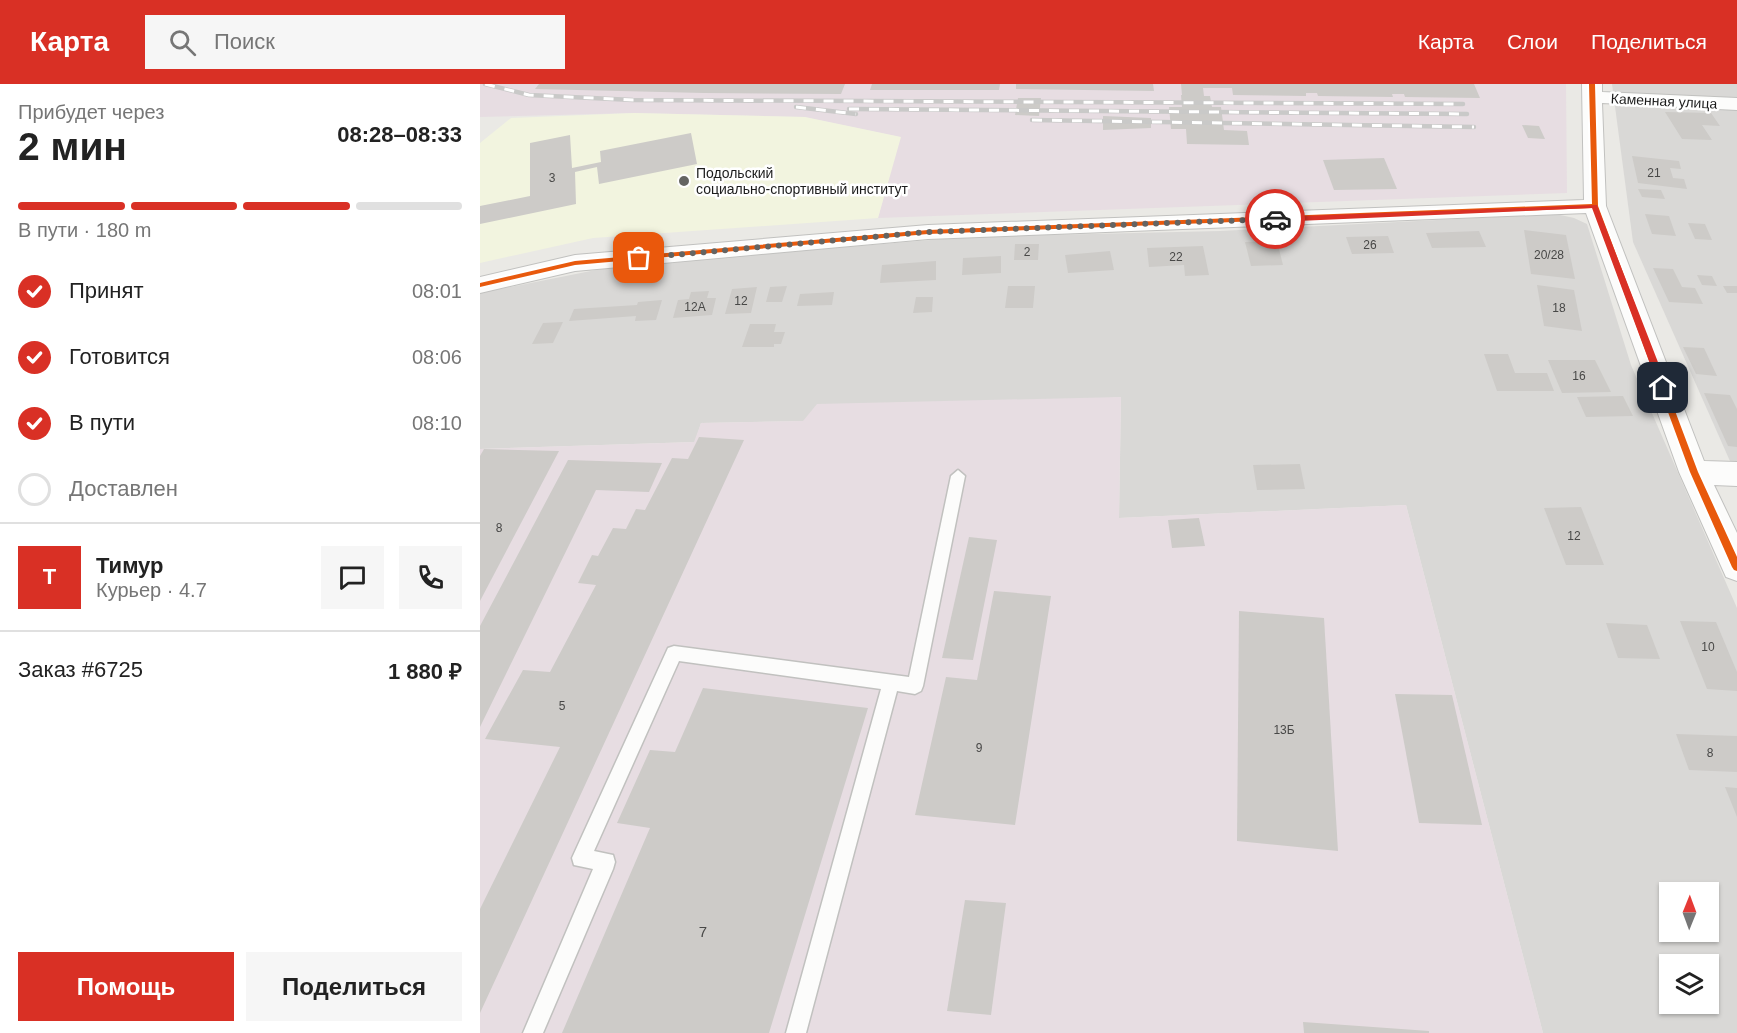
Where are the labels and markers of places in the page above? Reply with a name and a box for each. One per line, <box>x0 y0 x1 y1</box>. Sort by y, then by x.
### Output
place label: Подольский социально-спортивный институт <box>696 165 909 197</box>
marker: Подольский социально-спортивный институт <box>677 174 691 188</box>
pin <box>613 232 664 283</box>
pin <box>1637 362 1688 413</box>

